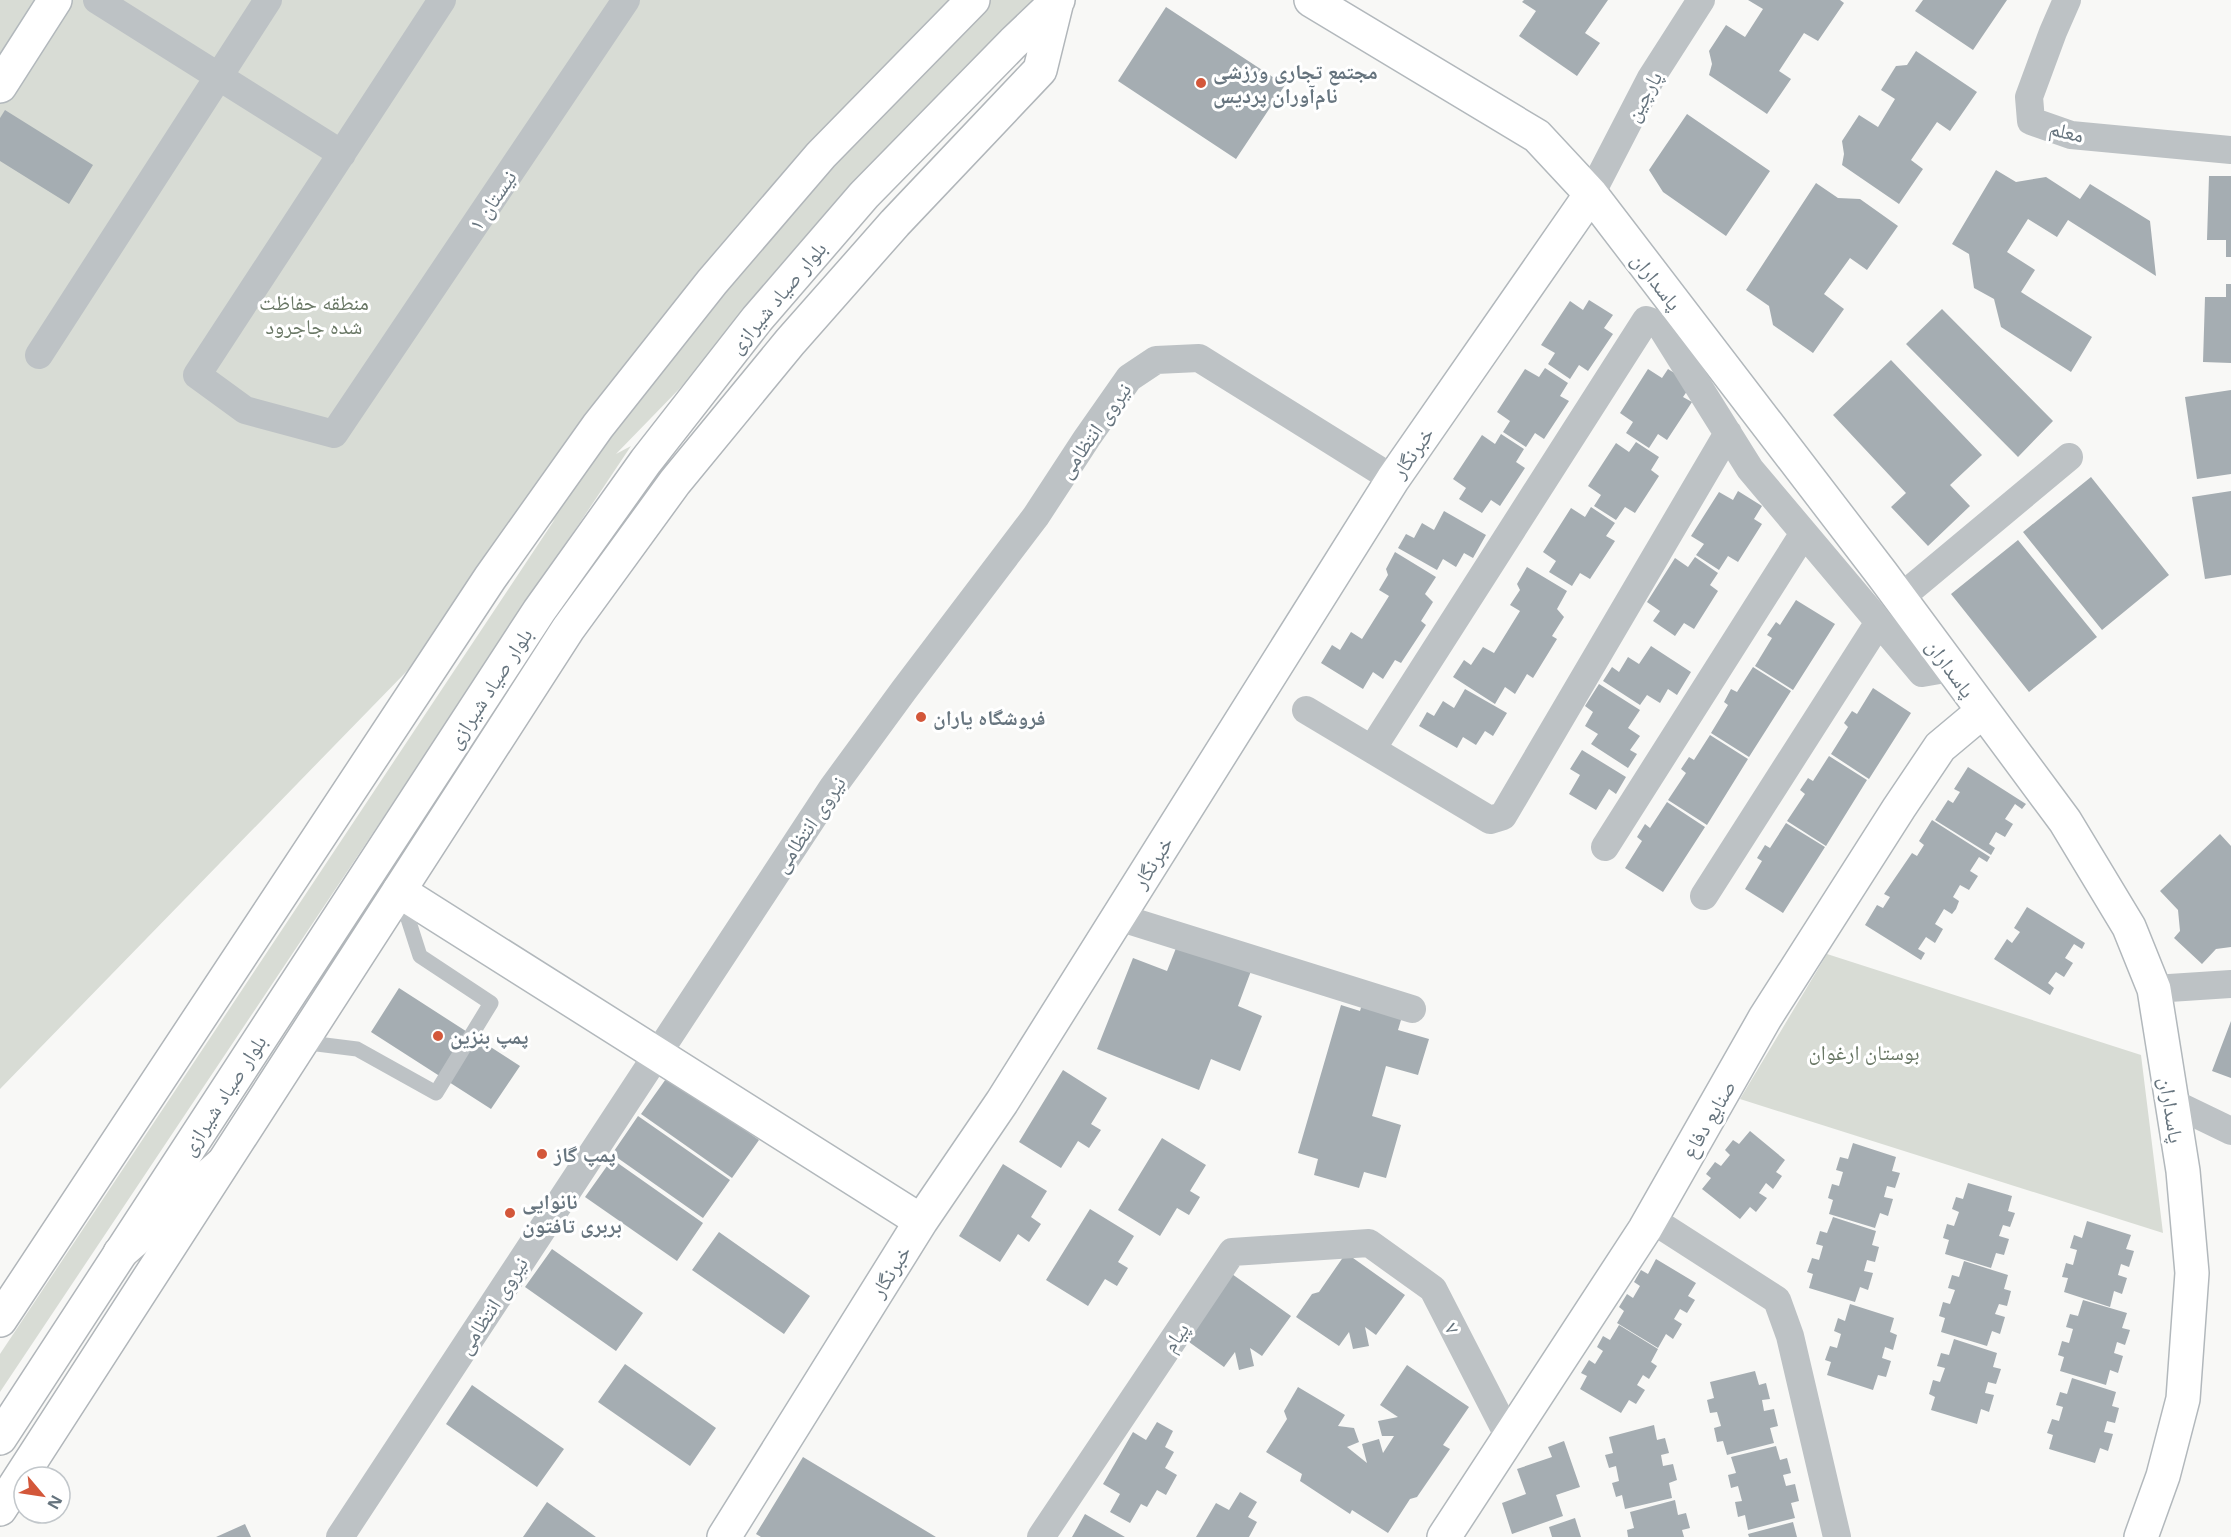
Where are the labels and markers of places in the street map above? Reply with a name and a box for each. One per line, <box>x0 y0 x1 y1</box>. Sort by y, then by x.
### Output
place label: مجتمع تجاری ورزشی نام‌آوران پردیس <box>1213 57 1378 110</box>
marker: مجتمع تجاری ورزشی نام‌آوران پردیس <box>1194 76 1208 90</box>
place label: فروشگاه یاران <box>933 703 1045 731</box>
marker: فروشگاه یاران <box>914 710 928 724</box>
place label: پمپ بنزین <box>450 1022 528 1050</box>
marker: پمپ بنزین <box>431 1029 445 1043</box>
place label: پمپ گاز <box>553 1140 616 1168</box>
marker: پمپ گاز <box>535 1147 549 1161</box>
place label: نانوایی بربری تافتون <box>522 1187 622 1239</box>
marker: نانوایی بربری تافتون <box>503 1206 517 1220</box>

